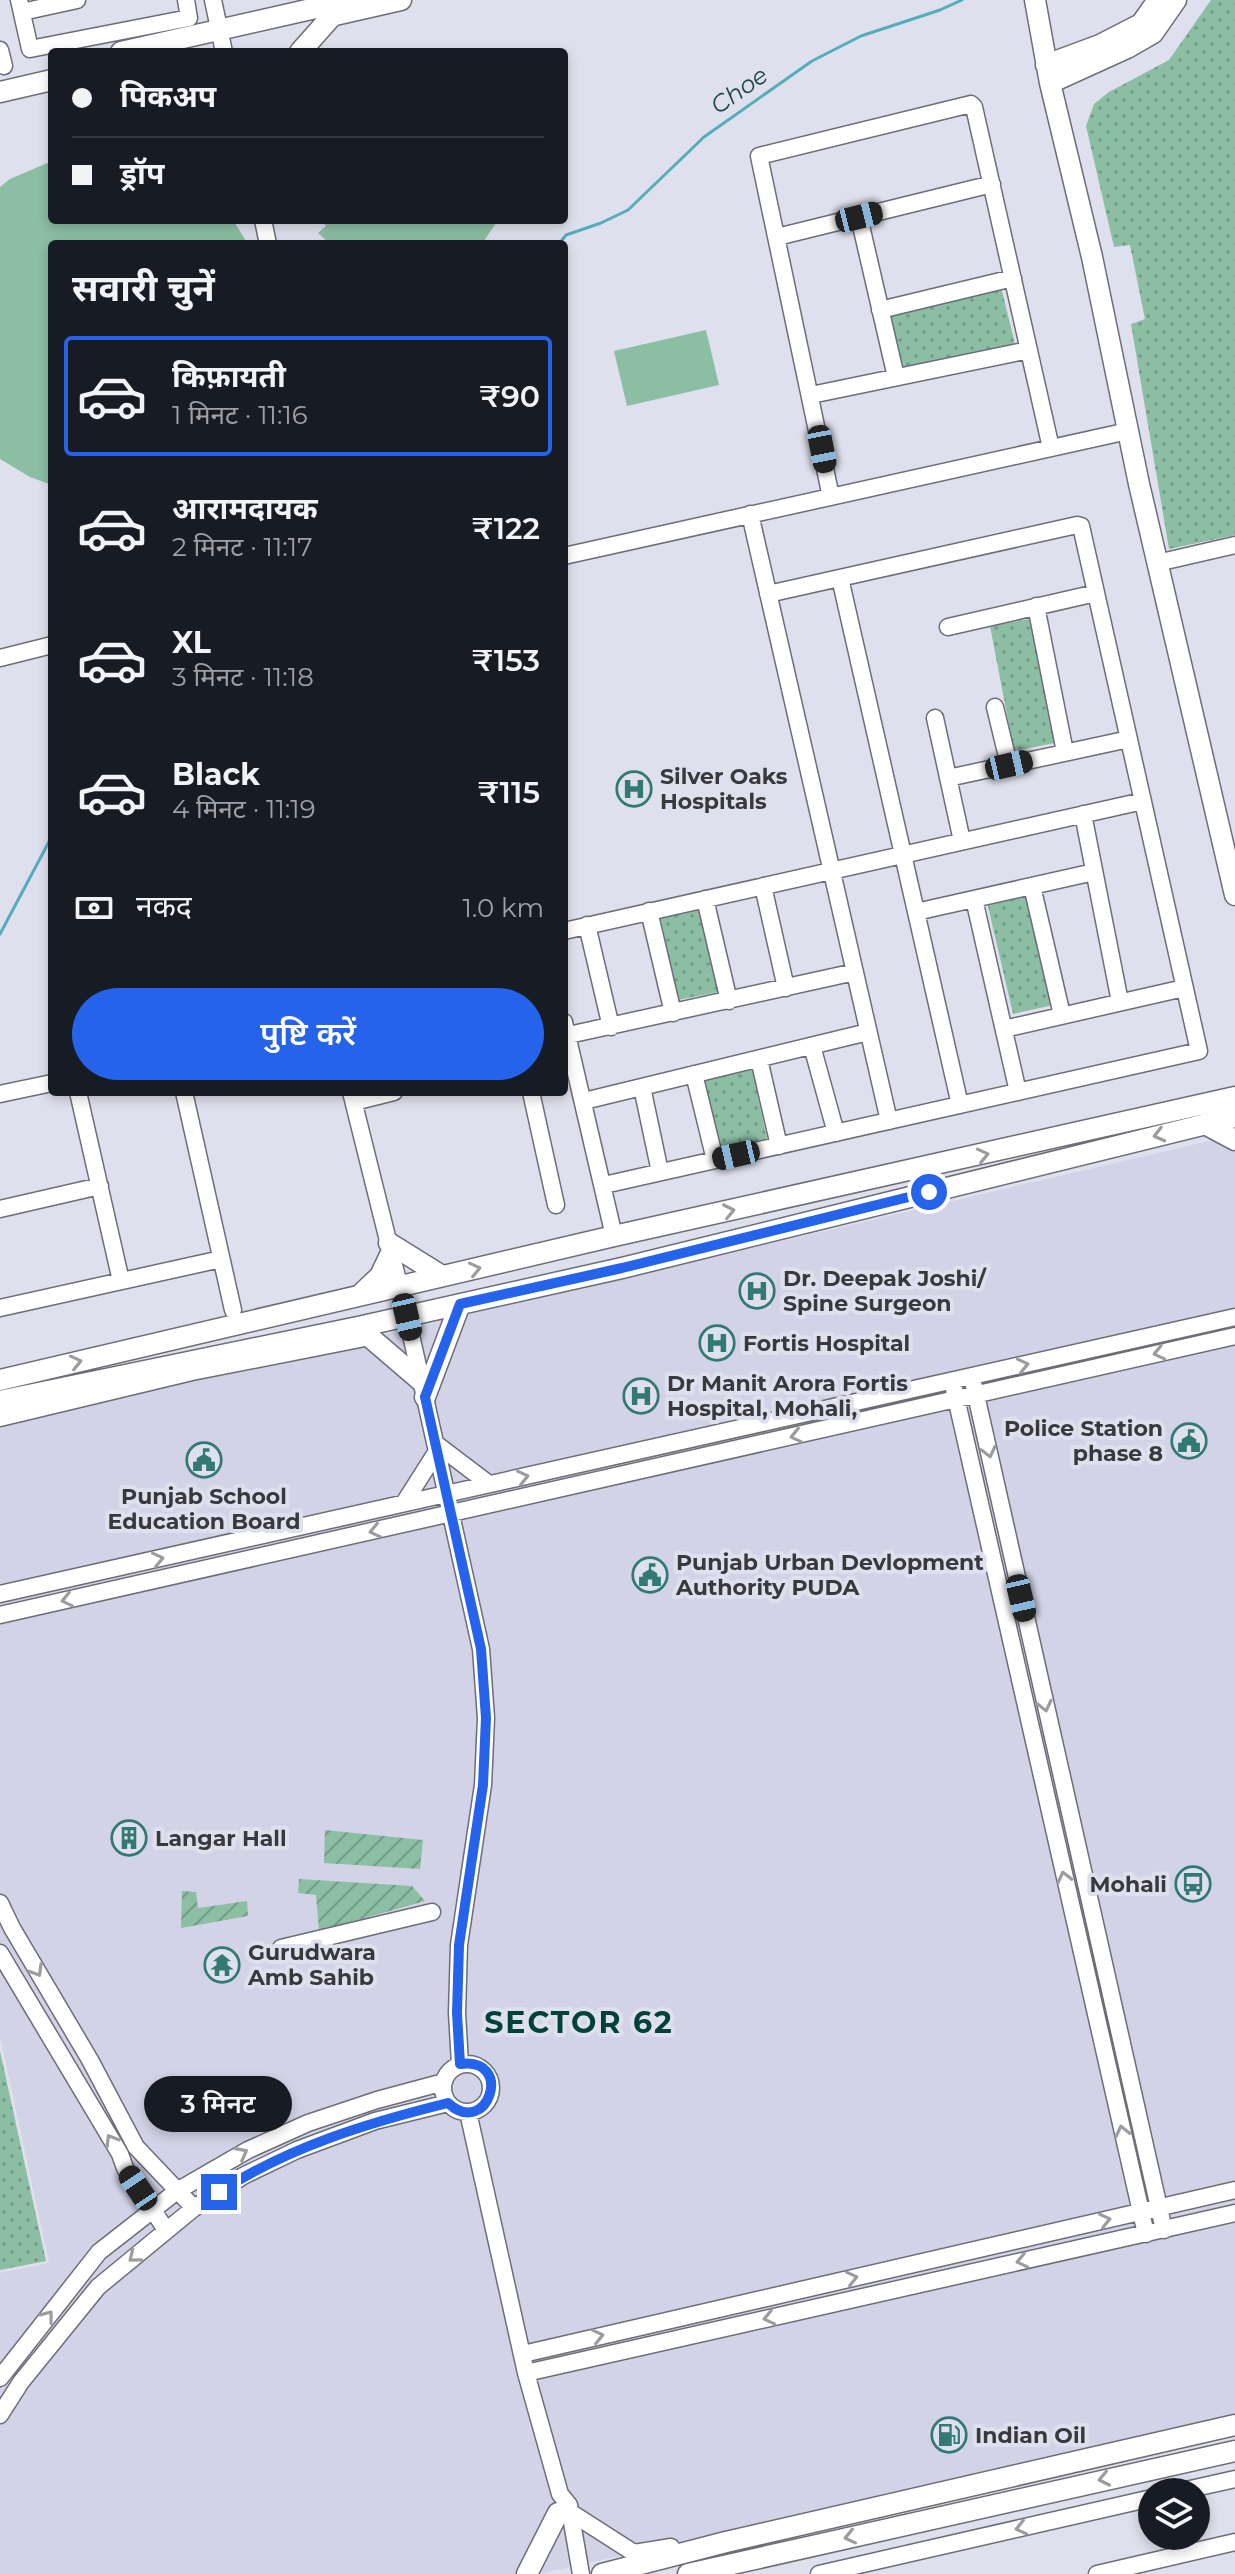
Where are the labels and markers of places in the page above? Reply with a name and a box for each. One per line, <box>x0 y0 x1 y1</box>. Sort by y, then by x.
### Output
place label: Silver Oaks Hospitals <box>660 763 788 815</box>
hospital icon: Silver Oaks Hospitals <box>615 770 653 808</box>
place label: Dr. Deepak Joshi/ Spine Surgeon <box>783 1265 987 1317</box>
hospital icon: Dr. Deepak Joshi/ Spine Surgeon <box>738 1272 776 1310</box>
hospital icon: Fortis Hospital <box>698 1324 736 1362</box>
place label: Fortis Hospital <box>743 1330 910 1357</box>
place label: Dr Manit Arora Fortis Hospital, Mohali, <box>667 1370 908 1422</box>
hospital icon: Dr Manit Arora Fortis Hospital, Mohali, <box>622 1377 660 1415</box>
place label: Police Station phase 8 <box>1004 1415 1163 1467</box>
public building icon: Police Station phase 8 <box>1170 1422 1208 1460</box>
public building icon: Punjab School Education Board <box>185 1441 223 1479</box>
place label: Punjab School Education Board <box>108 1483 300 1535</box>
place label: Punjab Urban Devlopment Authority PUDA <box>675 1549 984 1601</box>
public building icon: Punjab Urban Devlopment Authority PUDA <box>631 1556 669 1594</box>
building icon: Langar Hall <box>110 1819 148 1857</box>
place label: Langar Hall <box>155 1825 287 1852</box>
bus stop icon: Mohali <box>1174 1865 1212 1903</box>
place label: Mohali <box>1090 1871 1167 1898</box>
place label: Gurudwara Amb Sahib <box>247 1939 376 1991</box>
temple icon: Gurudwara Amb Sahib <box>203 1946 241 1984</box>
fuel station icon: Indian Oil <box>930 2416 968 2454</box>
place label: Indian Oil <box>975 2422 1086 2449</box>

